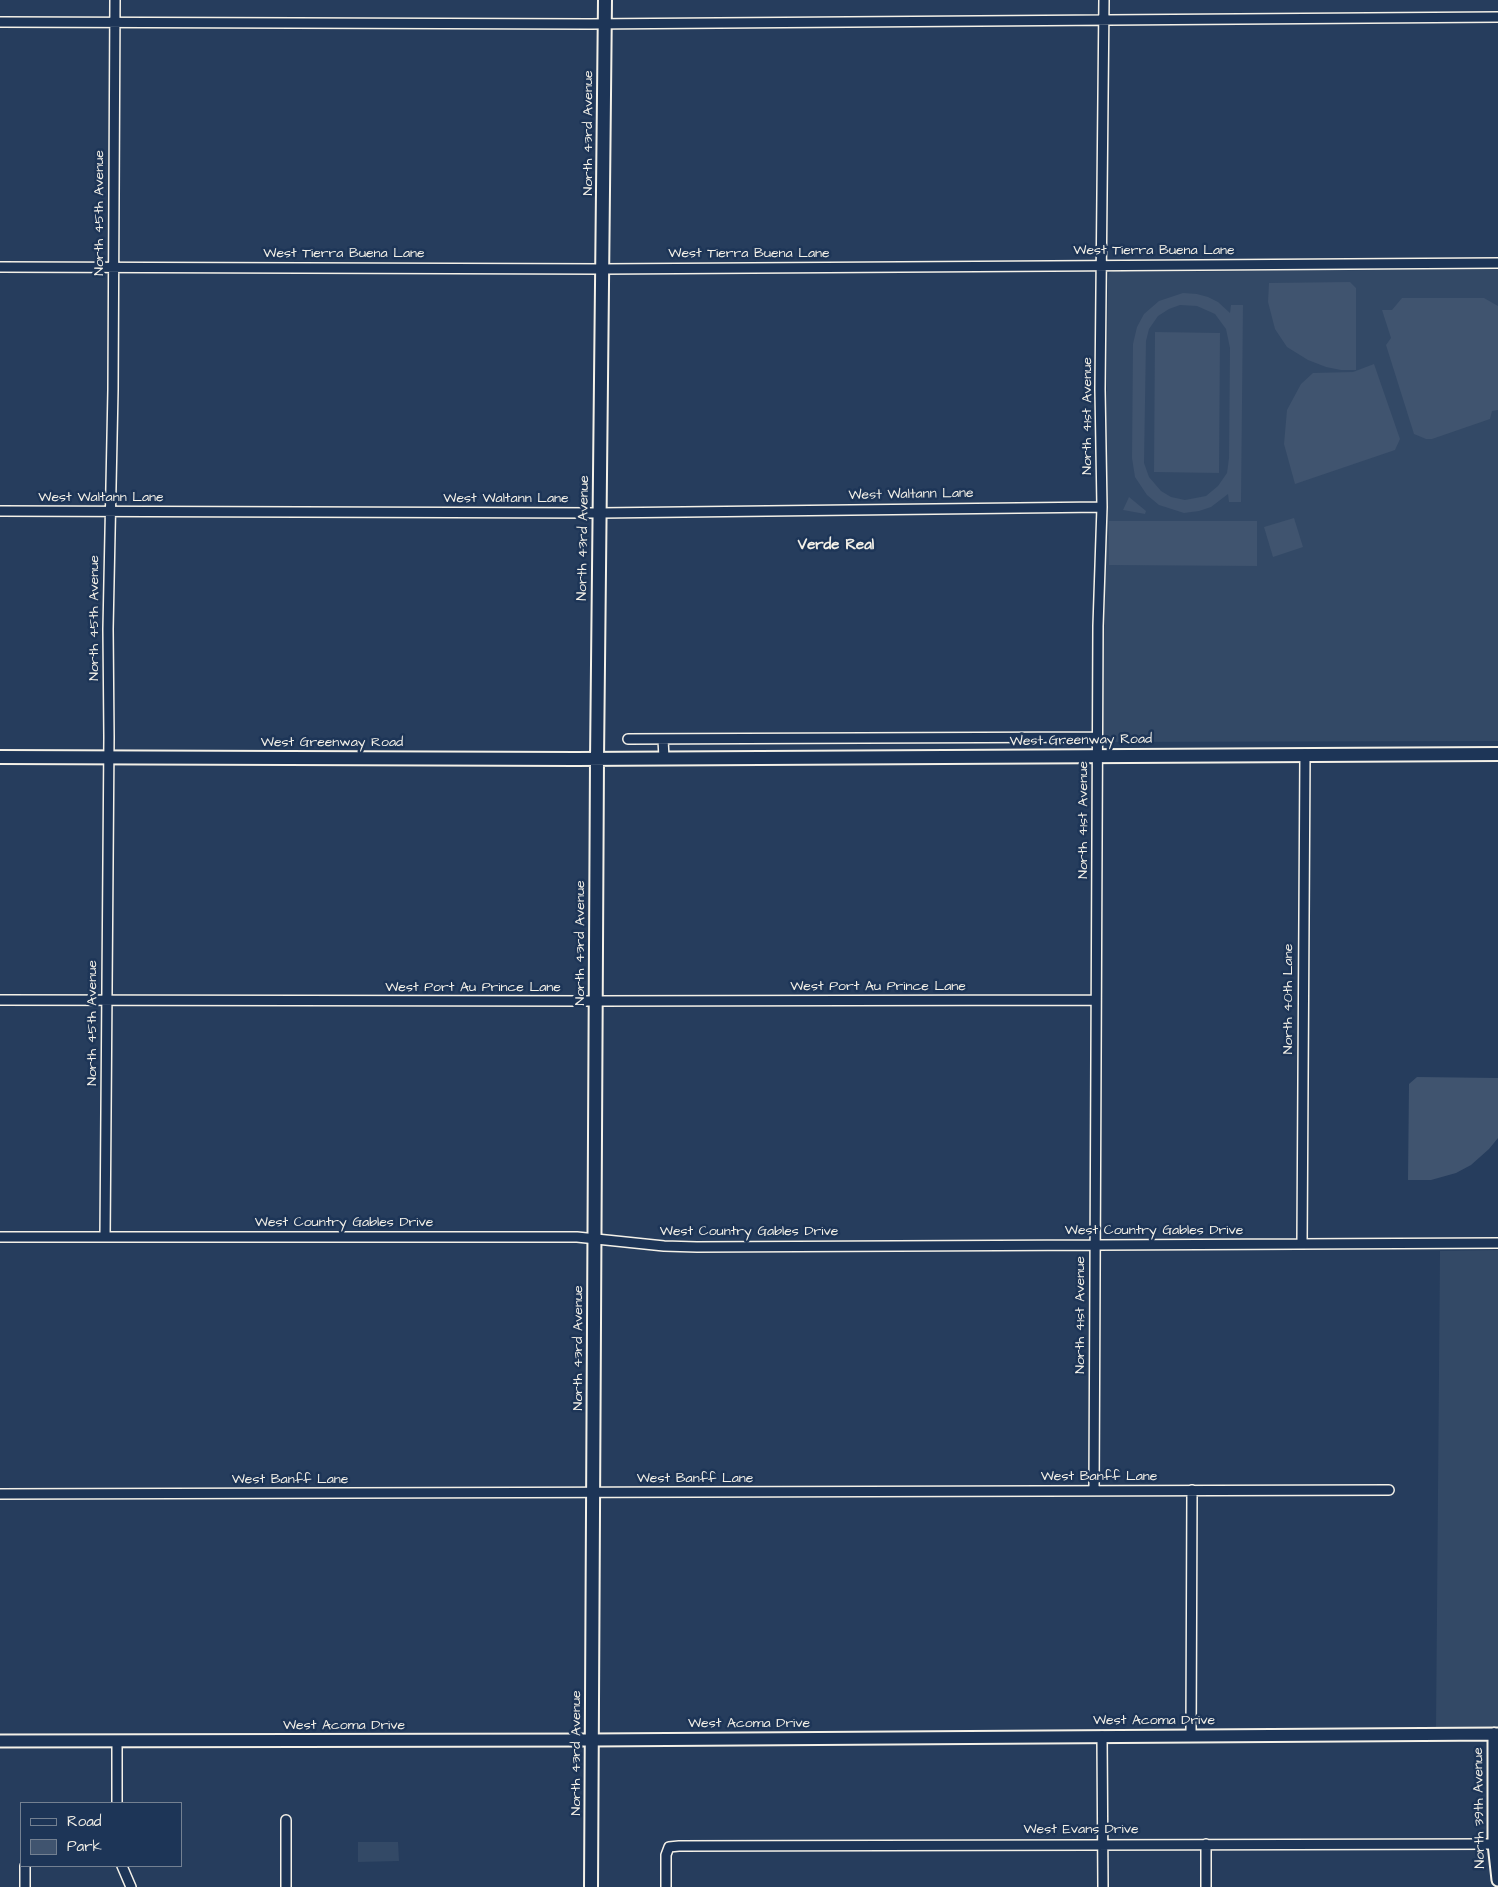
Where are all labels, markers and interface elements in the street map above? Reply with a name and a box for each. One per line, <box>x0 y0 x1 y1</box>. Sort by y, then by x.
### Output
street label: North 43rd Avenue <box>581 70 597 196</box>
street label: North 45th Avenue <box>92 150 108 276</box>
street label: West Tierra Buena Lane <box>1073 243 1235 259</box>
street label: West Tierra Buena Lane <box>263 246 425 262</box>
street label: West Tierra Buena Lane <box>668 246 830 262</box>
street label: North 41st Avenue <box>1080 357 1096 475</box>
street label: North 43rd Avenue <box>575 475 593 601</box>
street label: West Waltann Lane <box>848 486 974 504</box>
street label: West Waltann Lane <box>38 490 164 506</box>
street label: West Waltann Lane <box>443 491 569 507</box>
district label: Verde Real <box>798 537 874 555</box>
street label: North 45th Avenue <box>87 555 103 681</box>
street label: West Greenway Road <box>1010 731 1152 751</box>
street label: West Greenway Road <box>261 735 403 751</box>
street label: North 41st Avenue <box>1076 761 1092 879</box>
street label: North 43rd Avenue <box>573 880 589 1006</box>
street label: North 40th Lane <box>1281 944 1297 1054</box>
street label: North 45th Avenue <box>85 960 101 1086</box>
street label: West Port Au Prince Lane <box>790 979 966 995</box>
street label: West Port Au Prince Lane <box>385 980 561 996</box>
street label: West Country Gables Drive <box>255 1215 433 1231</box>
street label: West Country Gables Drive <box>1065 1223 1243 1239</box>
street label: West Country Gables Drive <box>660 1224 838 1240</box>
street label: North 41st Avenue <box>1073 1256 1089 1374</box>
street label: North 43rd Avenue <box>571 1285 587 1411</box>
street label: West Banff Lane <box>1041 1469 1157 1485</box>
street label: West Banff Lane <box>637 1471 753 1487</box>
street label: West Banff Lane <box>232 1472 348 1488</box>
street label: North 43rd Avenue <box>569 1690 585 1816</box>
street label: West Acoma Drive <box>1093 1713 1215 1729</box>
street label: West Acoma Drive <box>688 1716 810 1732</box>
street label: West Acoma Drive <box>283 1718 405 1734</box>
street label: North 39th Avenue <box>1471 1747 1489 1869</box>
legend <box>20 1802 182 1867</box>
text: Road <box>67 1811 101 1832</box>
street label: West Evans Drive <box>1023 1822 1139 1838</box>
text: Park <box>67 1836 102 1857</box>

